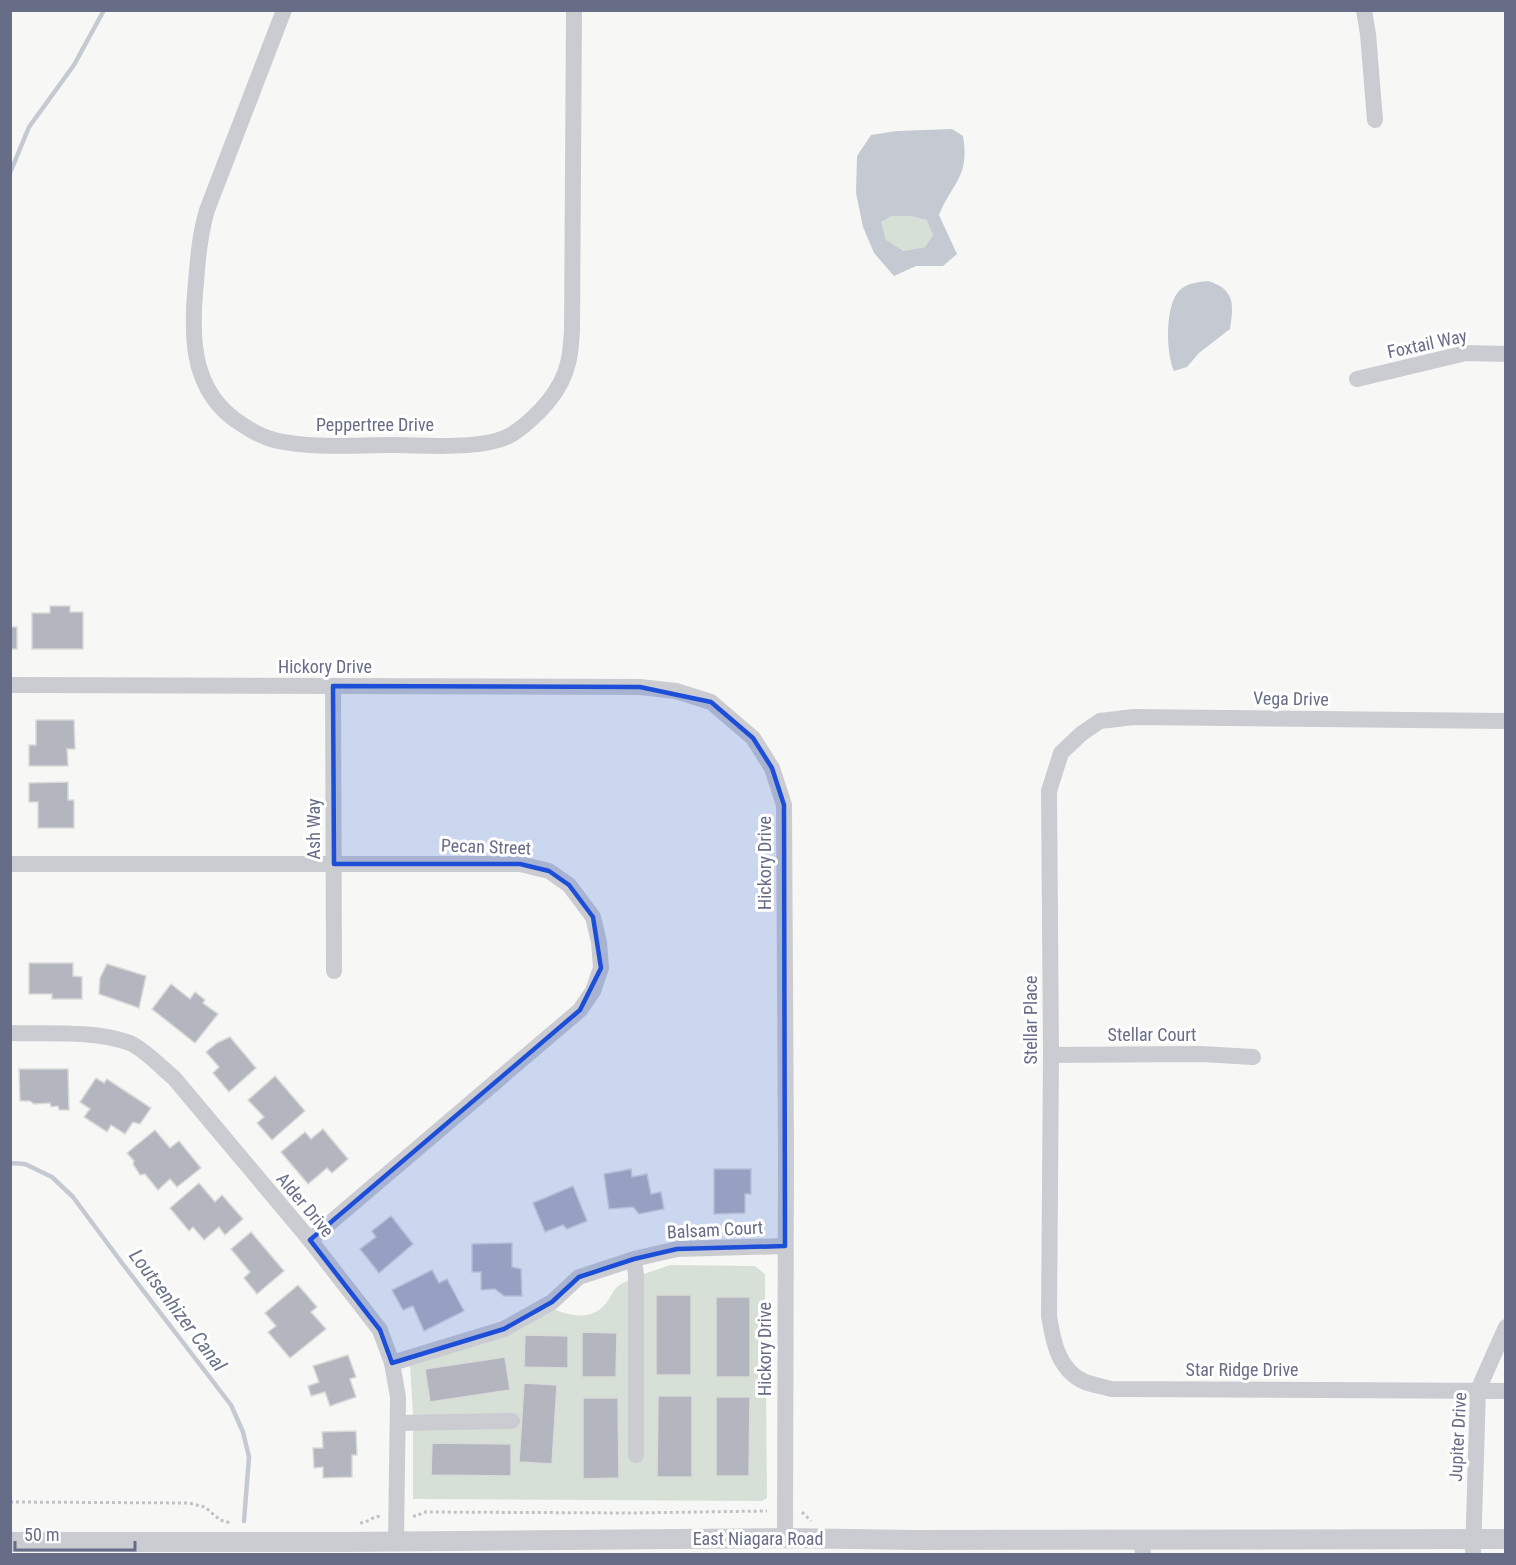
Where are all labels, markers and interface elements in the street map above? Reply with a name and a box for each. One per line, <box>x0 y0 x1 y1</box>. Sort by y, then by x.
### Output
street label: Foxtail Way <box>1385 325 1469 362</box>
street label: Peppertree Drive <box>316 414 434 435</box>
street label: Hickory Drive <box>278 656 372 677</box>
street label: Vega Drive <box>1253 687 1329 710</box>
street label: Ash Way <box>303 798 324 859</box>
street label: Hickory Drive <box>754 816 775 910</box>
street label: Pecan Street <box>441 834 531 859</box>
street label: Stellar Place <box>1020 975 1041 1065</box>
street label: Stellar Court <box>1108 1024 1196 1045</box>
street label: Alder Drive <box>272 1168 338 1241</box>
street label: Balsam Court <box>666 1216 764 1243</box>
water label: Loutsenhizer Canal <box>124 1244 232 1376</box>
street label: Hickory Drive <box>754 1302 775 1396</box>
street label: Star Ridge Drive <box>1186 1359 1298 1380</box>
street label: Jupiter Drive <box>1445 1392 1470 1482</box>
scale bar <box>15 1514 135 1552</box>
text: 50 m <box>24 1524 59 1545</box>
street label: East Niagara Road <box>693 1528 823 1549</box>

